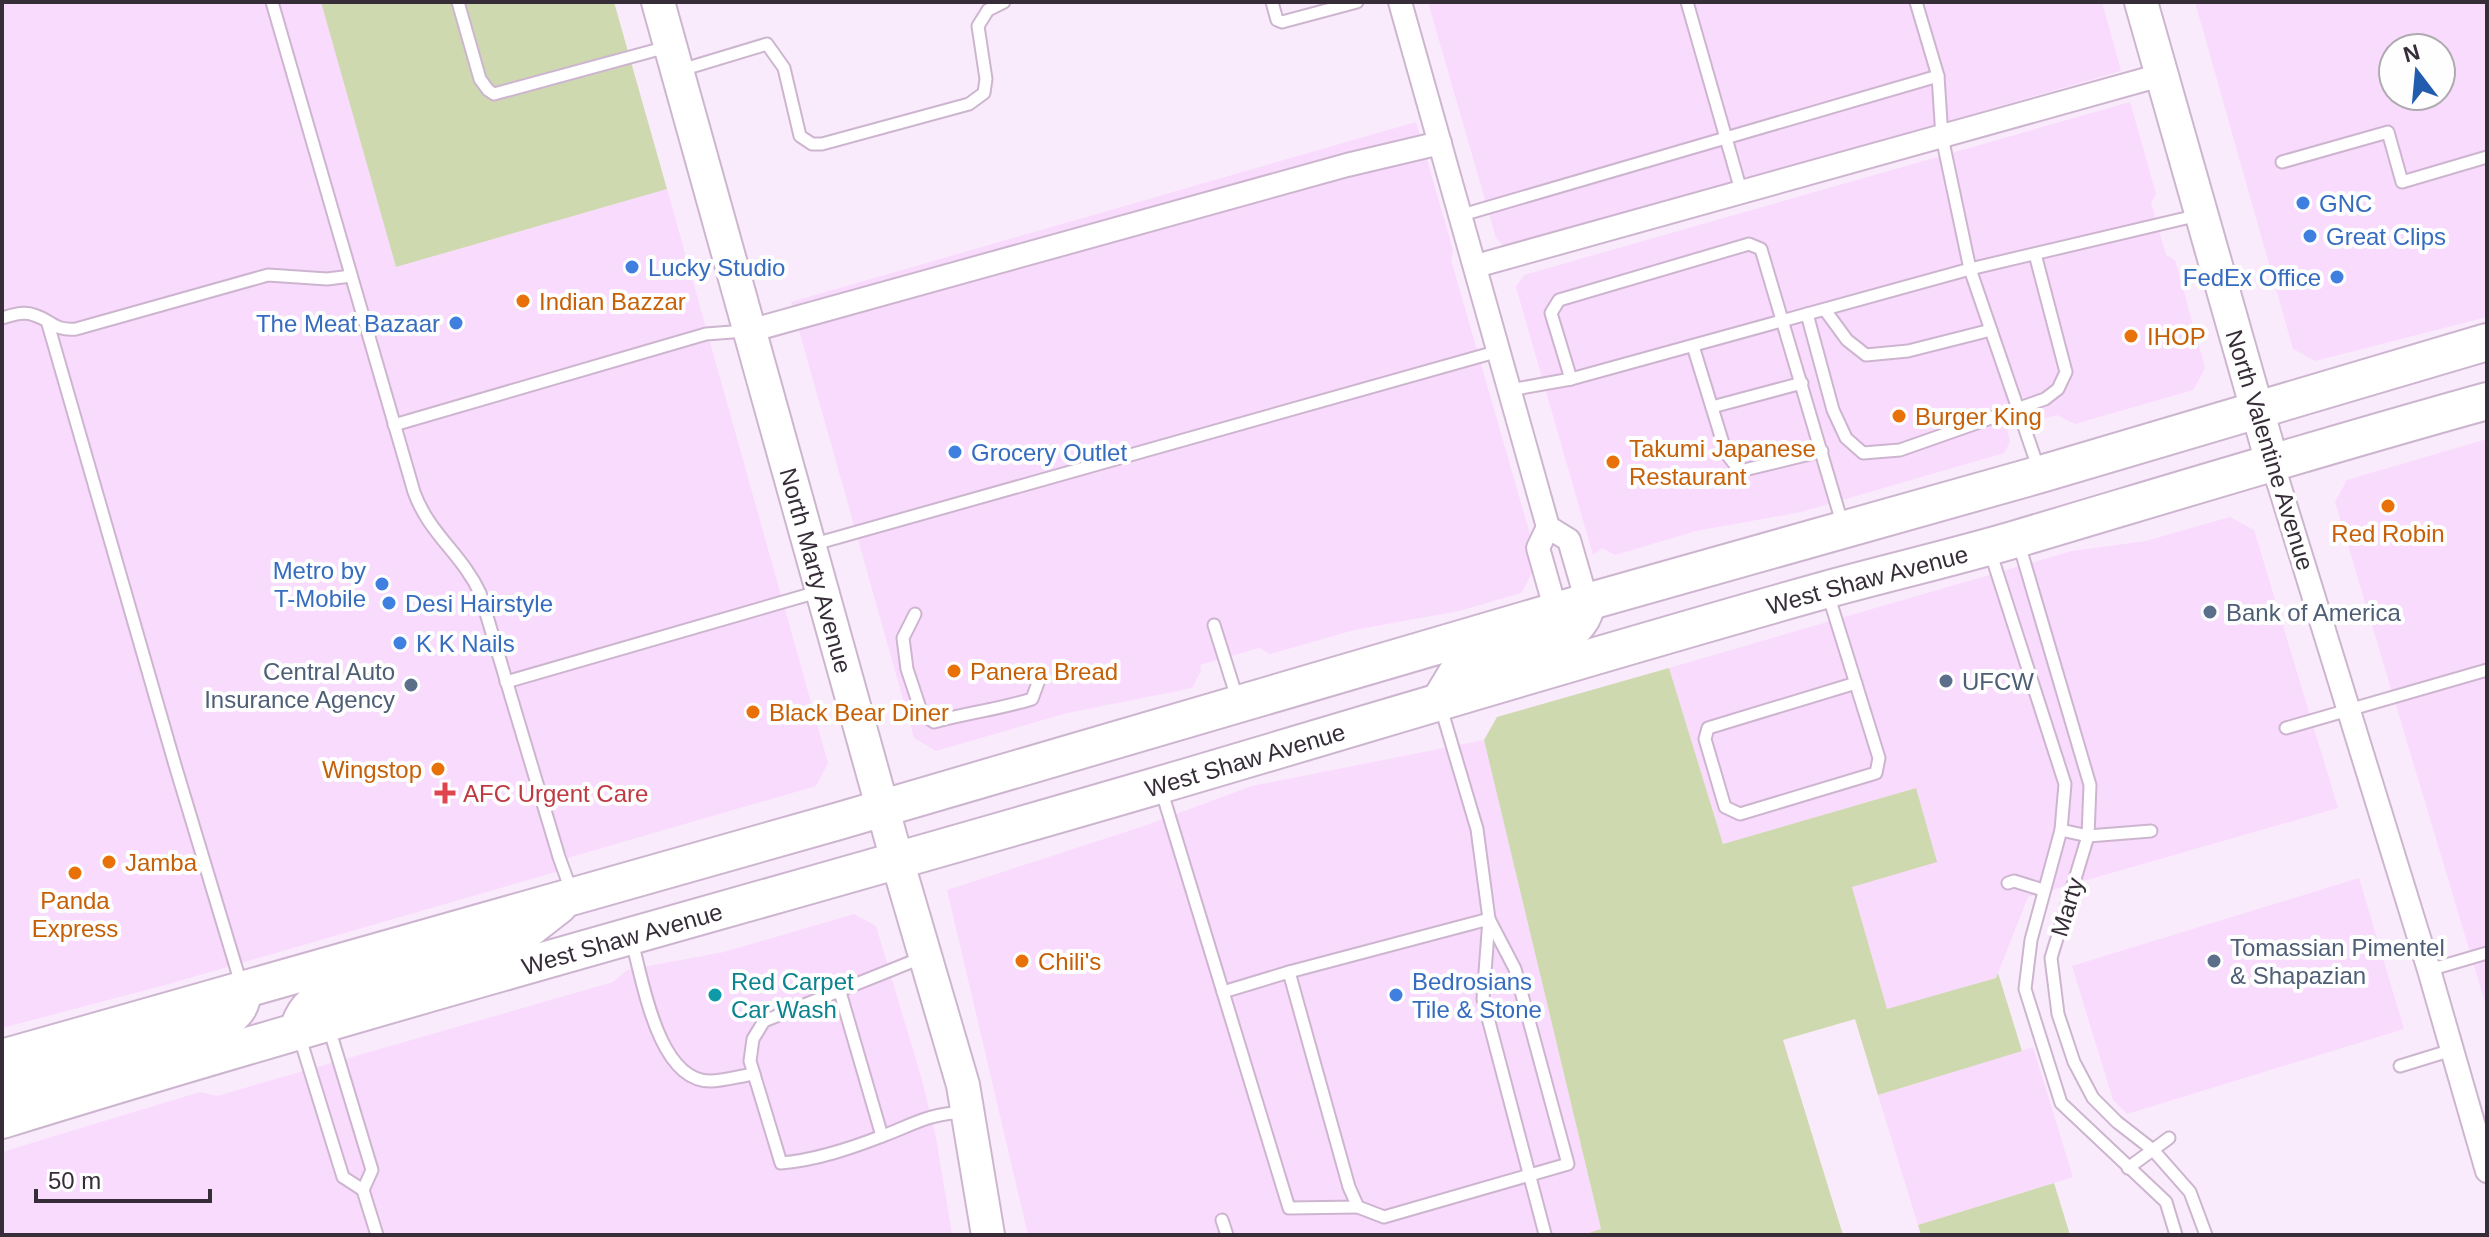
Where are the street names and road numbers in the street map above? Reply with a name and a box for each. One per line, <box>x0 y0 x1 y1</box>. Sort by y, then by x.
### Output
street label: North Valentine Avenue <box>2221 327 2319 573</box>
street label: North Marty Avenue <box>775 465 858 676</box>
street label: West Shaw Avenue <box>1763 540 1971 619</box>
street label: West Shaw Avenue <box>1142 717 1348 802</box>
street label: Marty <box>2045 874 2089 940</box>
street label: West Shaw Avenue <box>519 897 725 980</box>

